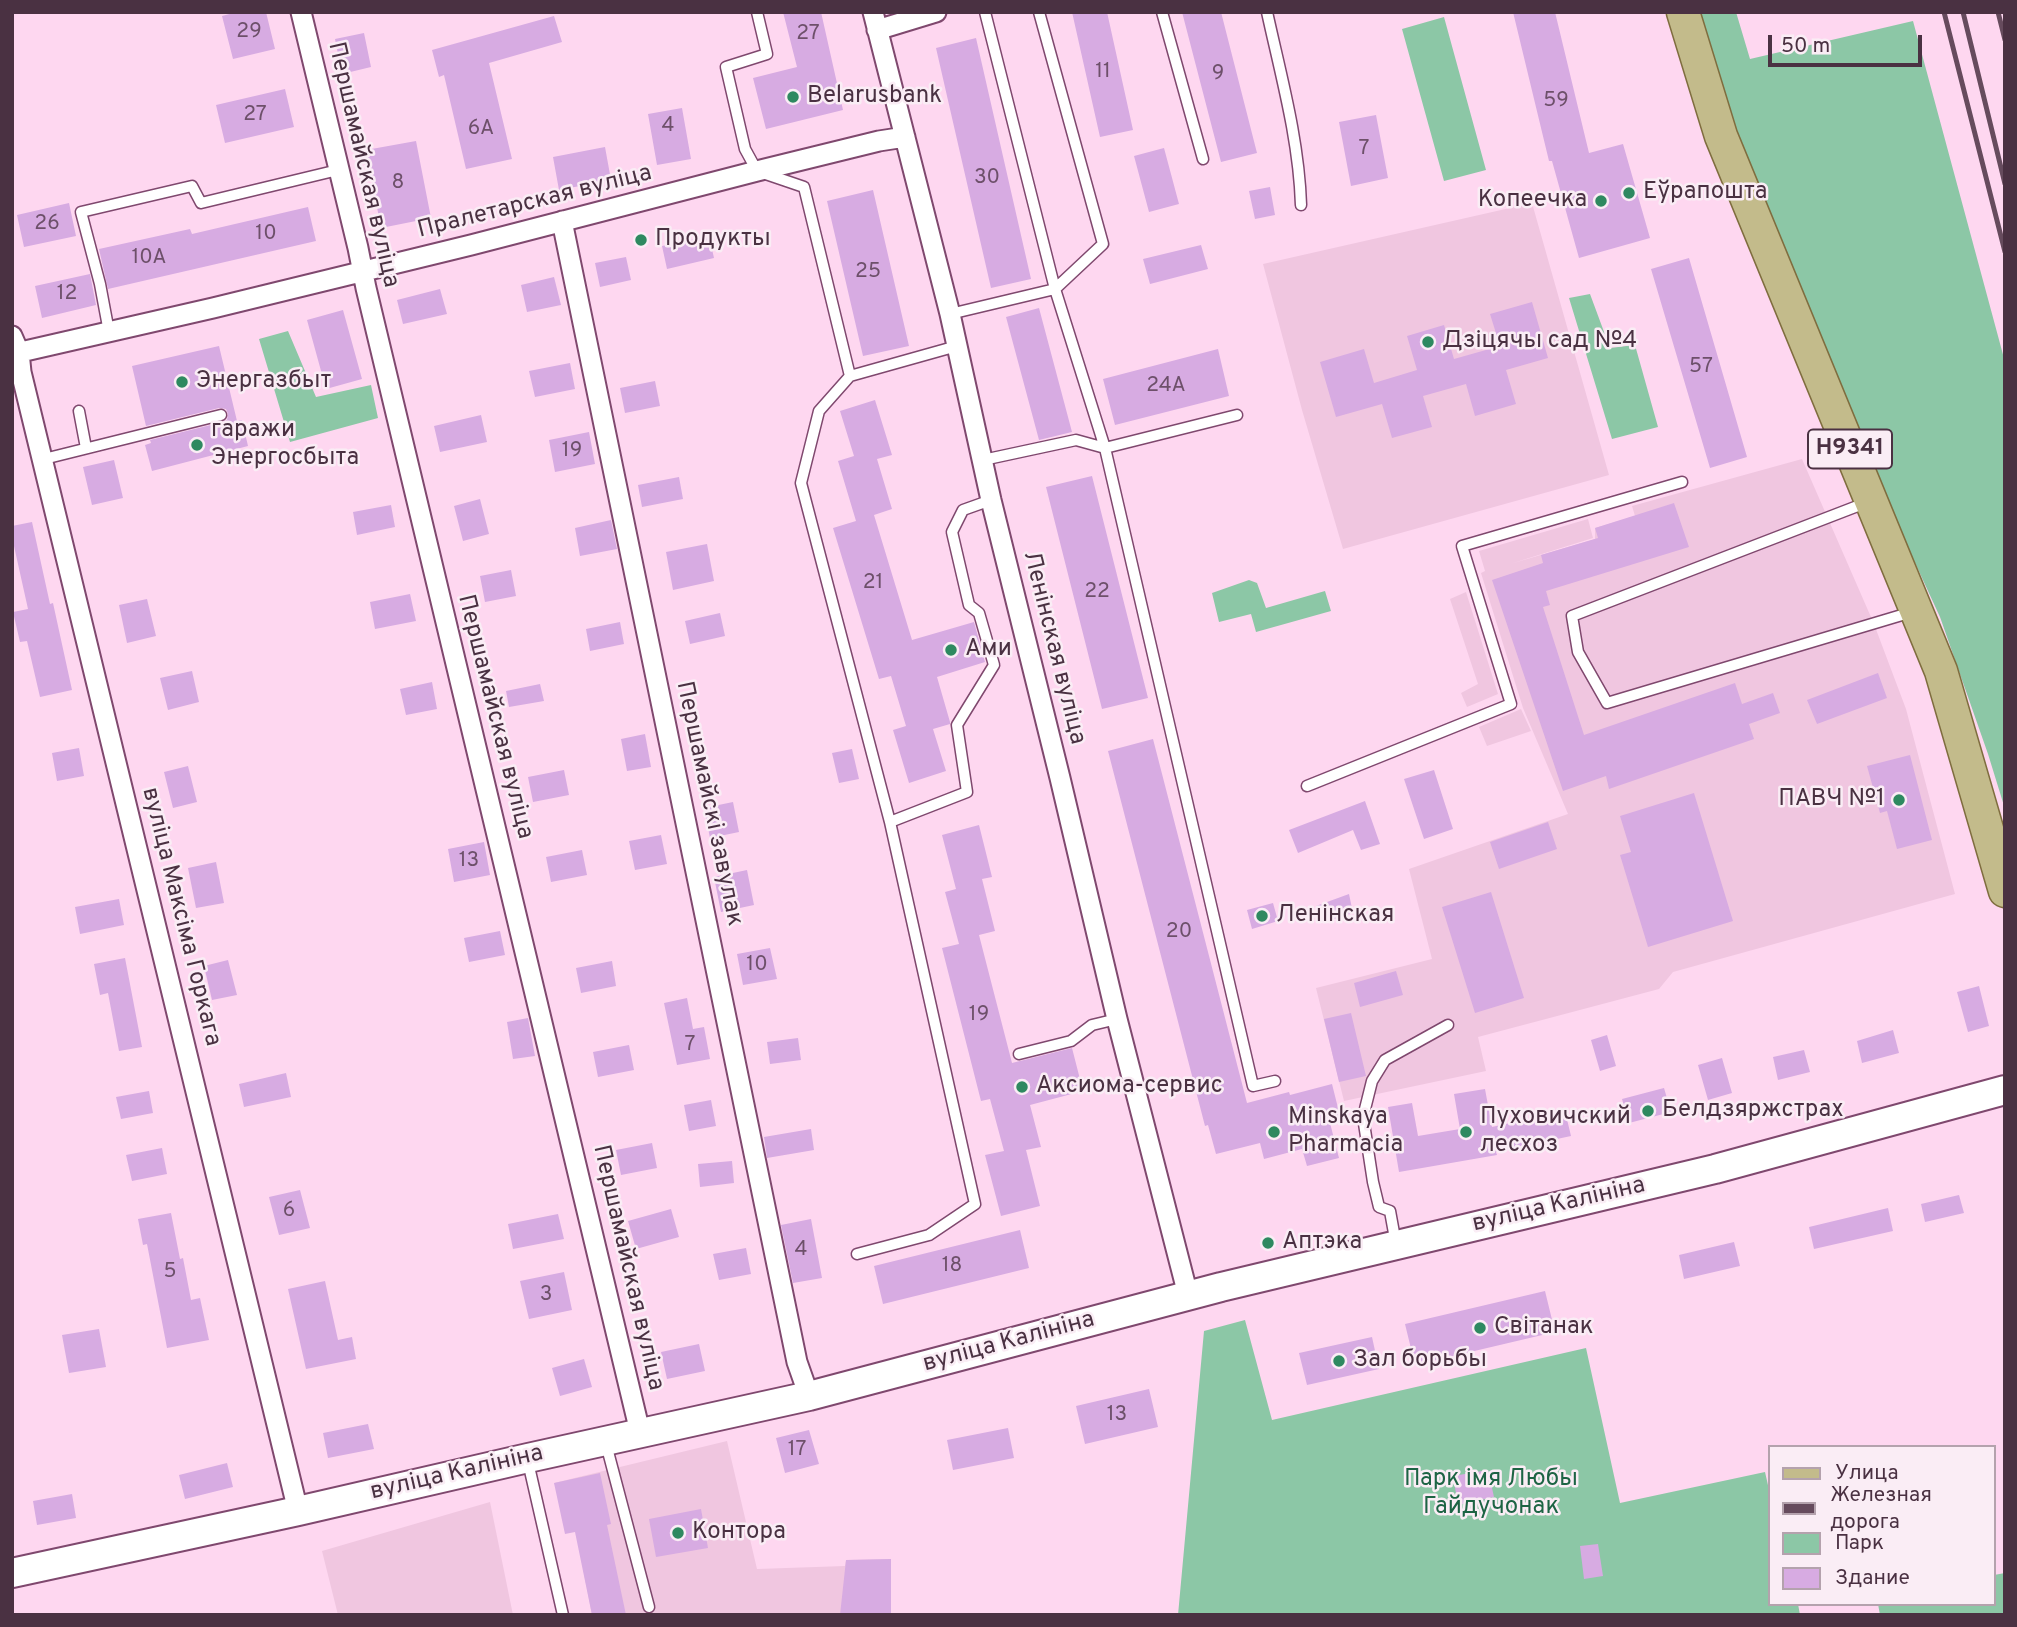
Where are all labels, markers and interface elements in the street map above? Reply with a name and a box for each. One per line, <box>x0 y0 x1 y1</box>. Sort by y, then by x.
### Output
house number: 29 <box>236 20 262 46</box>
scale bar <box>1772 21 1926 65</box>
house number: 27 <box>796 22 820 48</box>
text: 50 m <box>1781 33 1830 60</box>
street label: Першамайская вуліца <box>320 40 404 290</box>
house number: 11 <box>1095 60 1111 86</box>
house number: 9 <box>1212 62 1224 88</box>
place label: Belarusbank <box>807 83 942 111</box>
marker: Belarusbank <box>785 89 801 105</box>
house number: 59 <box>1543 89 1569 115</box>
house number: 27 <box>243 103 267 129</box>
house number: 4 <box>661 114 675 140</box>
house number: 6А <box>468 117 494 143</box>
house number: 7 <box>1359 137 1369 163</box>
street label: Пралетарская вуліца <box>415 160 655 246</box>
house number: 30 <box>974 166 1000 192</box>
house number: 8 <box>392 171 404 197</box>
place label: Еўрапошта <box>1643 179 1767 207</box>
marker: Еўрапошта <box>1621 185 1637 201</box>
place label: Копеечка <box>1478 187 1587 215</box>
marker: Копеечка <box>1593 193 1609 209</box>
house number: 26 <box>34 212 60 238</box>
house number: 10 <box>255 222 277 248</box>
place label: Продукты <box>655 226 771 254</box>
marker: Продукты <box>633 232 649 248</box>
house number: 10А <box>132 246 166 272</box>
house number: 25 <box>855 260 881 286</box>
house number: 12 <box>57 282 77 308</box>
place label: Дзіцячы сад №4 <box>1442 328 1637 356</box>
marker: Дзіцячы сад №4 <box>1420 334 1436 350</box>
house number: 57 <box>1689 355 1713 381</box>
place label: Энергазбыт <box>196 368 331 396</box>
marker: Энергазбыт <box>174 374 190 390</box>
house number: 24А <box>1146 374 1186 400</box>
place label: гаражи Энергосбыта <box>211 417 359 473</box>
road number: Н9341 <box>1808 430 1892 468</box>
marker: гаражи Энергосбыта <box>189 437 205 453</box>
house number: 19 <box>562 439 582 465</box>
street label: Ленінская вуліца <box>1015 548 1091 748</box>
house number: 21 <box>863 571 883 597</box>
house number: 22 <box>1084 580 1110 606</box>
street label: Першамайская вуліца <box>450 592 538 842</box>
place label: Ами <box>965 636 1012 664</box>
marker: Ами <box>943 642 959 658</box>
street label: Першамайскі завулак <box>668 679 748 929</box>
street label: вуліца Максіма Горкага <box>134 785 226 1049</box>
place label: ПАВЧ №1 <box>1778 786 1885 814</box>
marker: ПАВЧ №1 <box>1891 792 1907 808</box>
house number: 13 <box>459 849 479 875</box>
place label: Ленінская <box>1276 902 1394 930</box>
marker: Ленінская <box>1254 908 1270 924</box>
house number: 20 <box>1166 920 1192 946</box>
house number: 10 <box>746 953 768 979</box>
house number: 19 <box>969 1003 989 1029</box>
house number: 7 <box>685 1033 695 1059</box>
place label: Аксиома-сервис <box>1036 1073 1223 1101</box>
marker: Аксиома-сервис <box>1014 1079 1030 1095</box>
place label: Белдзяржстрах <box>1662 1097 1844 1125</box>
marker: Белдзяржстрах <box>1640 1103 1656 1119</box>
place label: Minskaya Pharmacia <box>1288 1104 1403 1160</box>
place label: Пуховичский лесхоз <box>1480 1104 1631 1160</box>
marker: Minskaya Pharmacia <box>1266 1124 1282 1140</box>
marker: Пуховичский лесхоз <box>1458 1124 1474 1140</box>
street label: Першамайская вуліца <box>585 1143 669 1393</box>
street label: вуліца Калініна <box>1470 1172 1648 1240</box>
house number: 6 <box>283 1199 295 1225</box>
place label: Аптэка <box>1282 1229 1362 1257</box>
marker: Аптэка <box>1260 1235 1276 1251</box>
house number: 4 <box>794 1238 808 1264</box>
house number: 18 <box>942 1254 962 1280</box>
house number: 5 <box>163 1260 177 1286</box>
house number: 3 <box>540 1283 552 1309</box>
street label: вуліца Калініна <box>920 1306 1098 1380</box>
place label: Світанак <box>1494 1314 1594 1342</box>
marker: Світанак <box>1472 1320 1488 1336</box>
place label: Зал борьбы <box>1353 1347 1487 1375</box>
marker: Зал борьбы <box>1331 1353 1347 1369</box>
house number: 13 <box>1107 1403 1127 1429</box>
house number: 17 <box>788 1438 806 1464</box>
street label: вуліца Калініна <box>368 1440 546 1508</box>
legend <box>1769 1445 1996 1606</box>
text: Улица <box>1835 1460 1899 1487</box>
park label: Парк імя Любы Гайдучонак <box>1404 1466 1578 1522</box>
text: Железная дорога <box>1830 1482 1932 1536</box>
place label: Контора <box>692 1519 786 1547</box>
marker: Контора <box>670 1525 686 1541</box>
text: Парк <box>1835 1530 1884 1557</box>
text: Здание <box>1835 1565 1910 1592</box>

